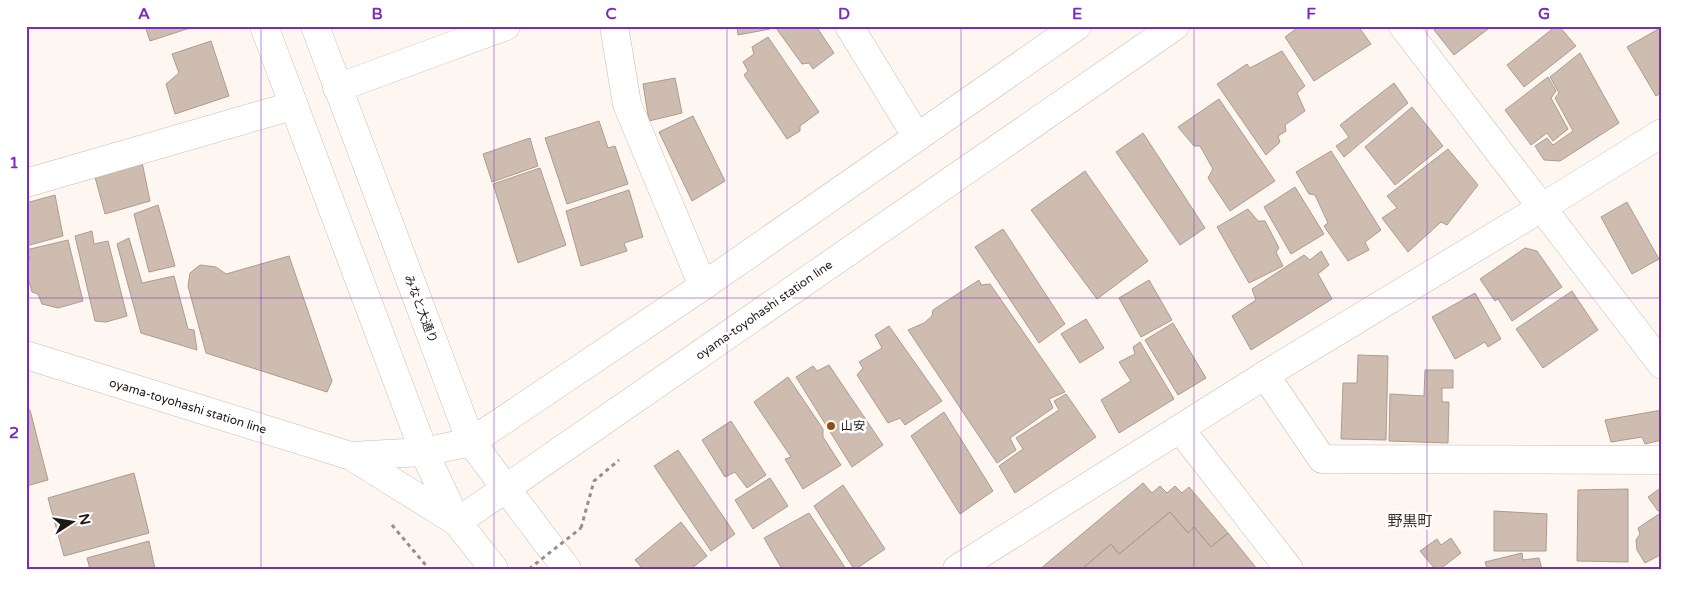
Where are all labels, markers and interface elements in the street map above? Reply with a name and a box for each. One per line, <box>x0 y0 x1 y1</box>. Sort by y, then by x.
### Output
text: A <box>138 4 150 24</box>
text: B <box>371 4 383 24</box>
text: C <box>605 4 617 24</box>
text: D <box>838 4 850 24</box>
text: E <box>1072 4 1082 24</box>
text: F <box>1306 4 1316 24</box>
text: G <box>1538 4 1550 24</box>
text: 1 <box>9 153 19 173</box>
street label: oyama-toyohashi station line <box>693 257 835 363</box>
street label: みなと大通り <box>402 273 440 345</box>
street label: oyama-toyohashi station line <box>108 375 269 437</box>
place label: 山安 <box>841 419 865 433</box>
marker: 山安 <box>825 420 837 432</box>
text: 2 <box>9 423 19 443</box>
north arrow <box>48 498 98 548</box>
text: N <box>75 512 94 527</box>
district label: 野黒町 <box>1387 512 1433 530</box>

